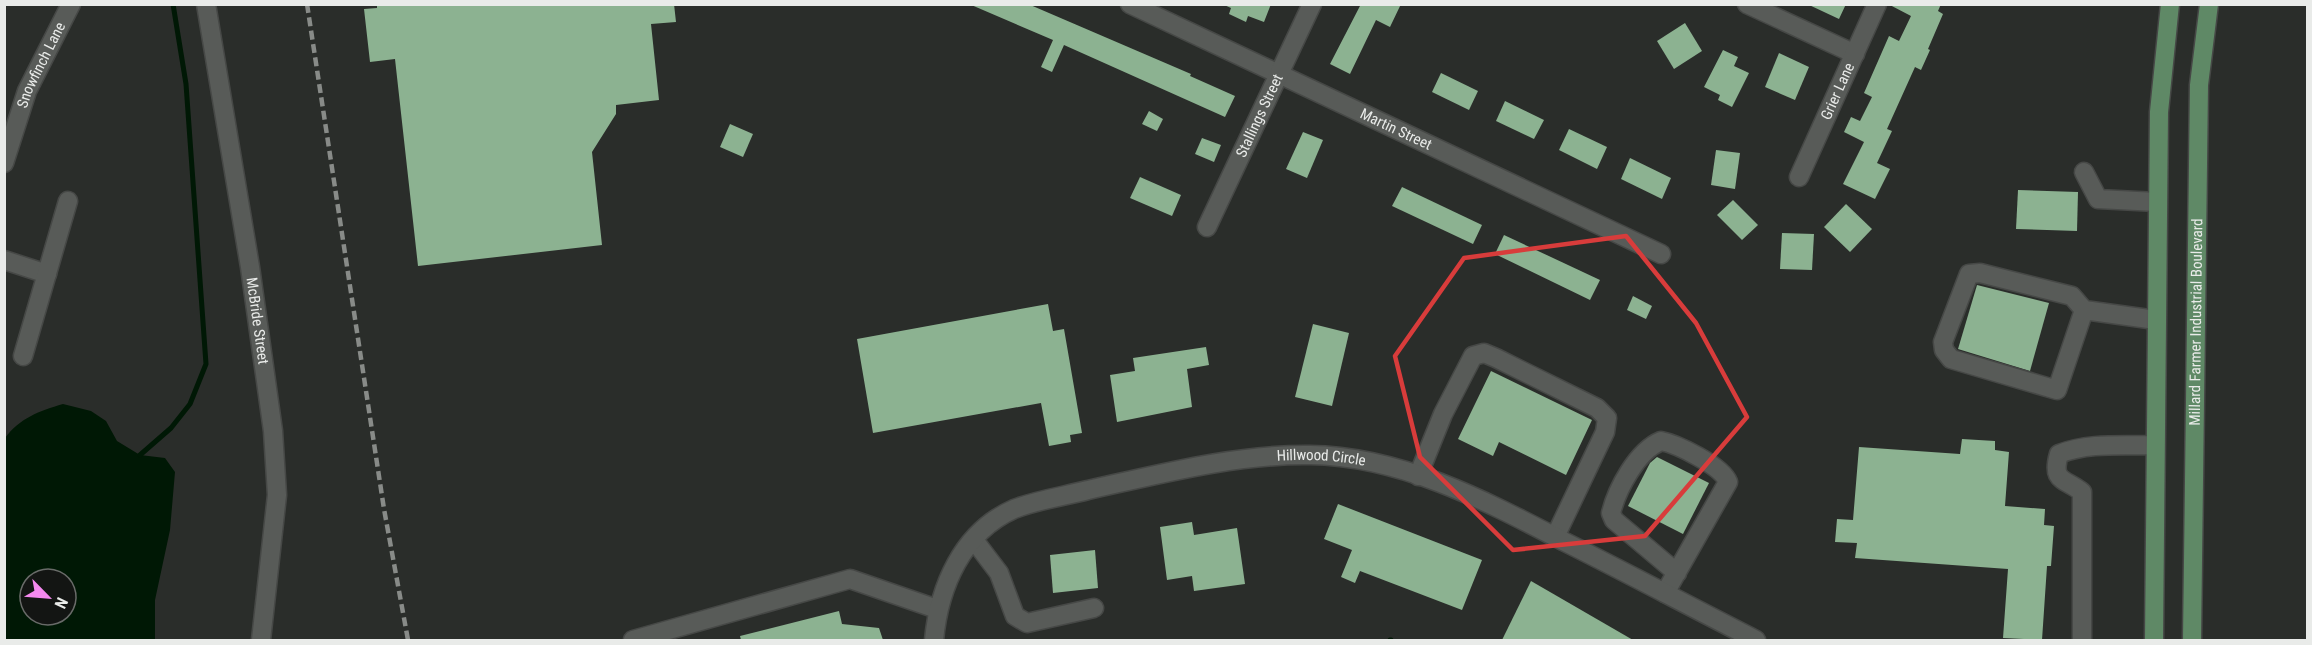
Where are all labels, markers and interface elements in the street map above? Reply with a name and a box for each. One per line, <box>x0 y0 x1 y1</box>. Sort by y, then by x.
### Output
street label: Snowfinch Lane <box>13 19 69 110</box>
street label: Grier Lane <box>1817 60 1858 123</box>
street label: Stallings Street <box>1232 71 1287 160</box>
street label: Martin Street <box>1357 105 1435 154</box>
street label: Millard Farmer Industrial Boulevard <box>2186 218 2206 426</box>
street label: McBride Street <box>243 276 273 365</box>
street label: Hillwood Circle <box>1276 446 1367 470</box>
north arrow <box>18 567 78 627</box>
text: N <box>50 595 72 612</box>

